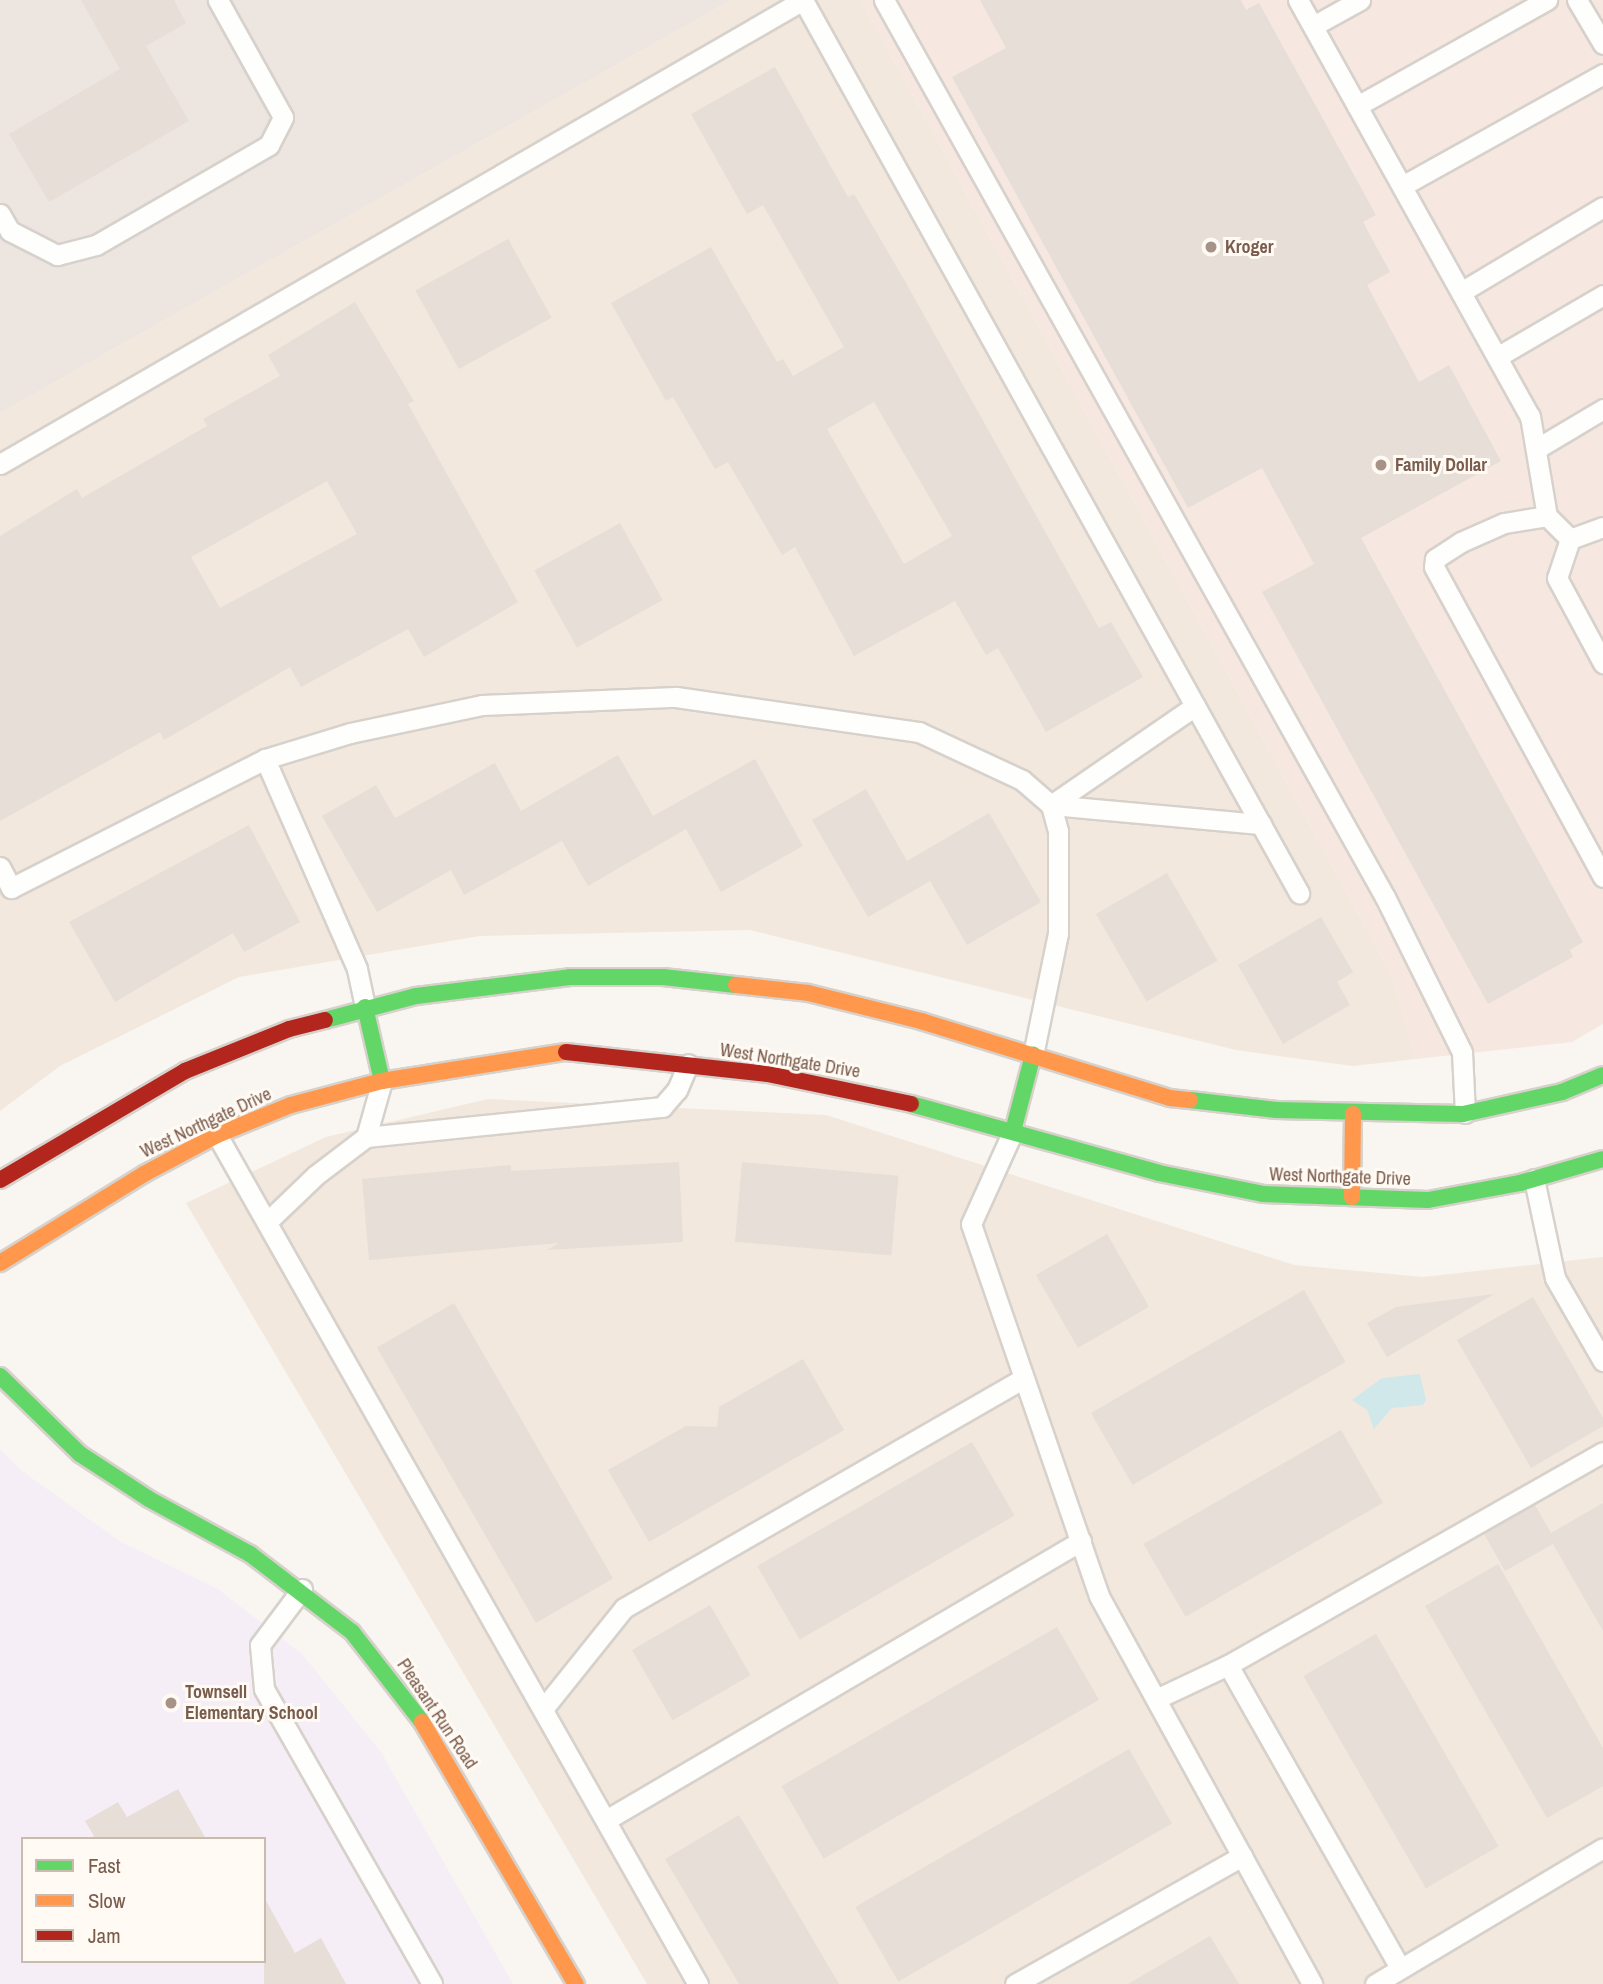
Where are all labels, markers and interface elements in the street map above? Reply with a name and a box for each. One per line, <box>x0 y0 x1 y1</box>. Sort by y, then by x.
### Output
place label: Kroger <box>1225 236 1273 258</box>
marker: Kroger <box>1203 239 1219 255</box>
place label: Family Dollar <box>1395 454 1487 476</box>
marker: Family Dollar <box>1373 457 1389 473</box>
street label: West Northgate Drive <box>718 1039 862 1083</box>
street label: West Northgate Drive <box>137 1083 275 1163</box>
street label: West Northgate Drive <box>1269 1164 1411 1190</box>
street label: Pleasant Run Road <box>392 1655 482 1773</box>
place label: Townsell Elementary School <box>185 1682 318 1724</box>
marker: Townsell Elementary School <box>163 1695 179 1711</box>
legend <box>21 1837 266 1963</box>
text: Fast <box>88 1851 121 1880</box>
text: Slow <box>88 1886 125 1915</box>
text: Jam <box>88 1921 121 1950</box>

